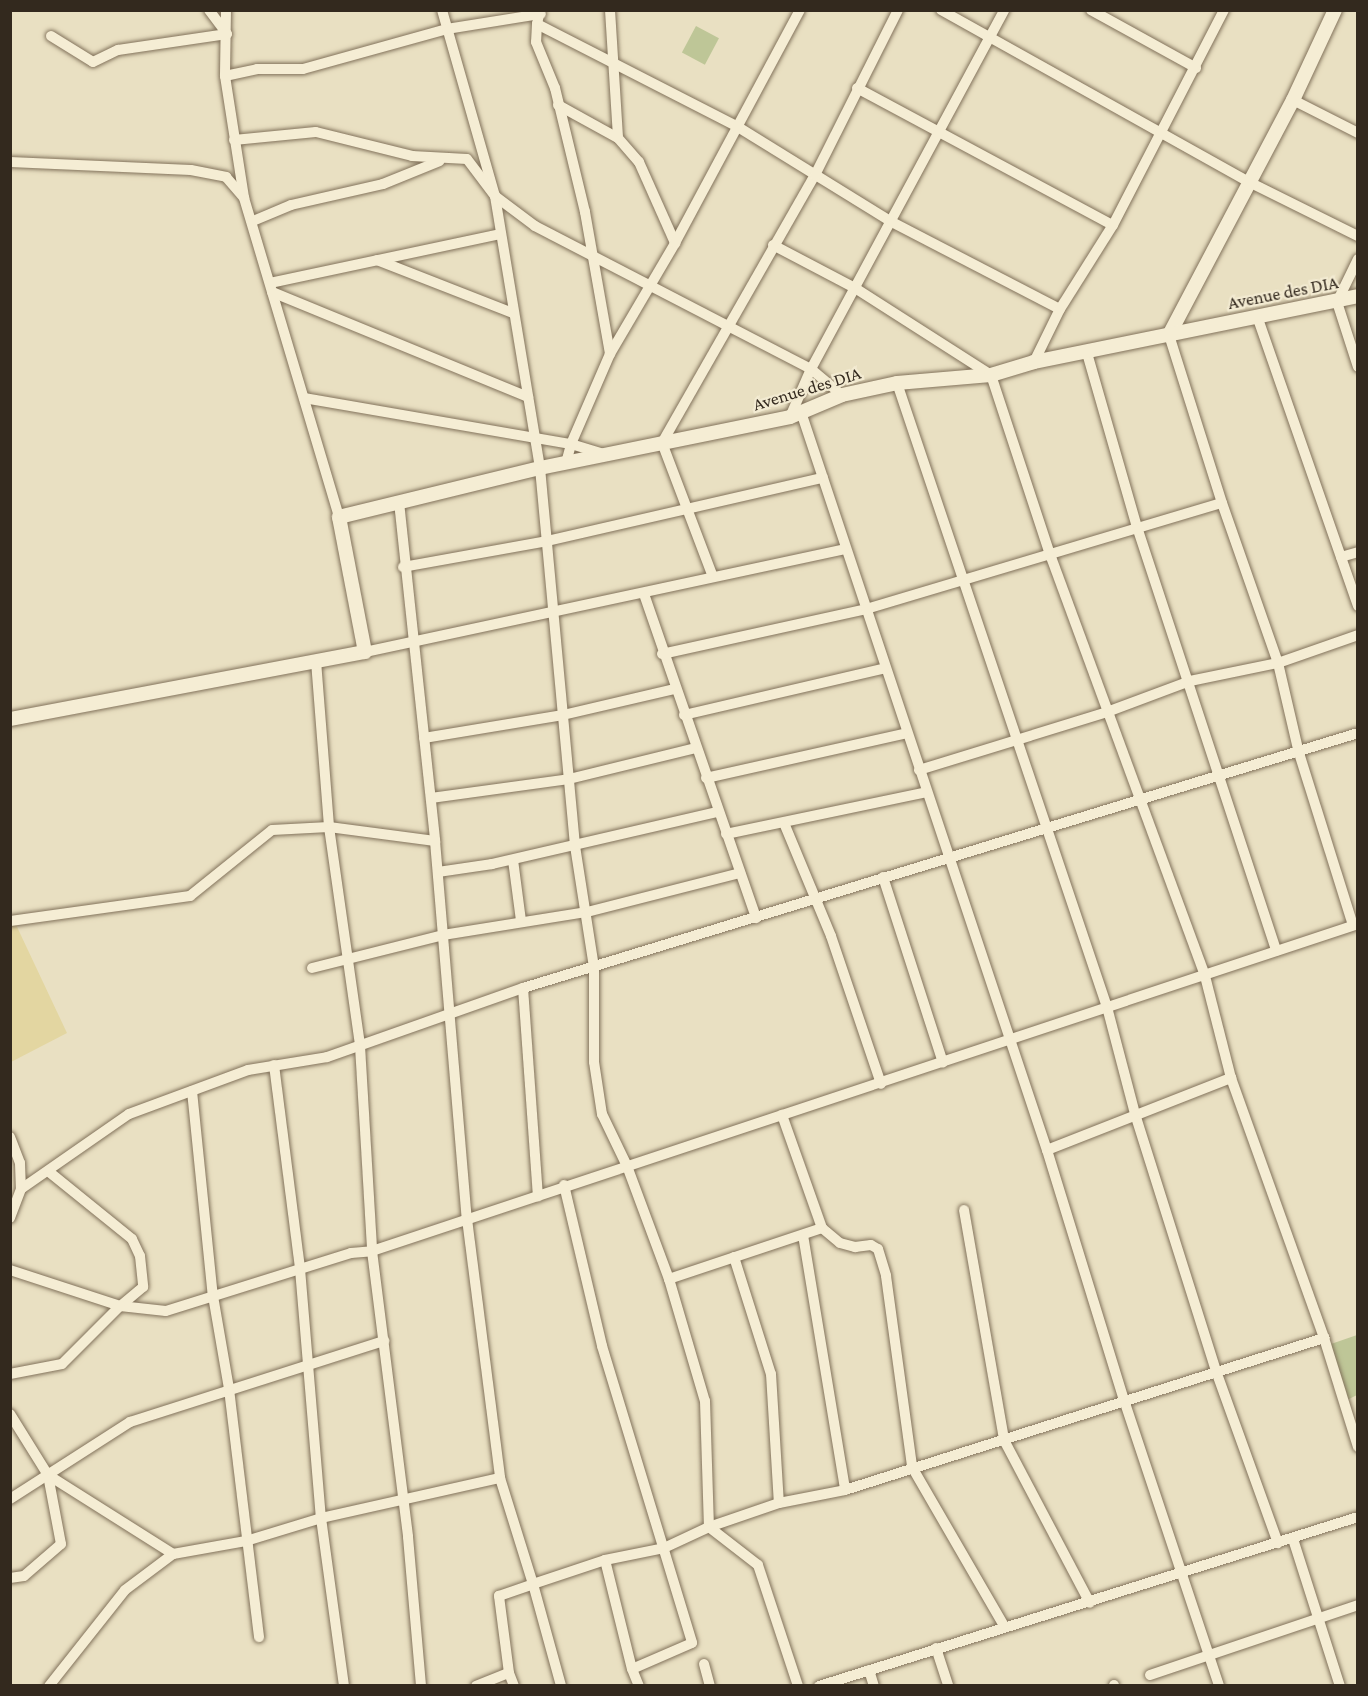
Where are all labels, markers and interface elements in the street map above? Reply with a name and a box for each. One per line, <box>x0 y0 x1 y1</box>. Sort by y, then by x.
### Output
street label: Avenue des DIA <box>1226 272 1340 314</box>
street label: Avenue des DIA <box>750 362 864 416</box>

